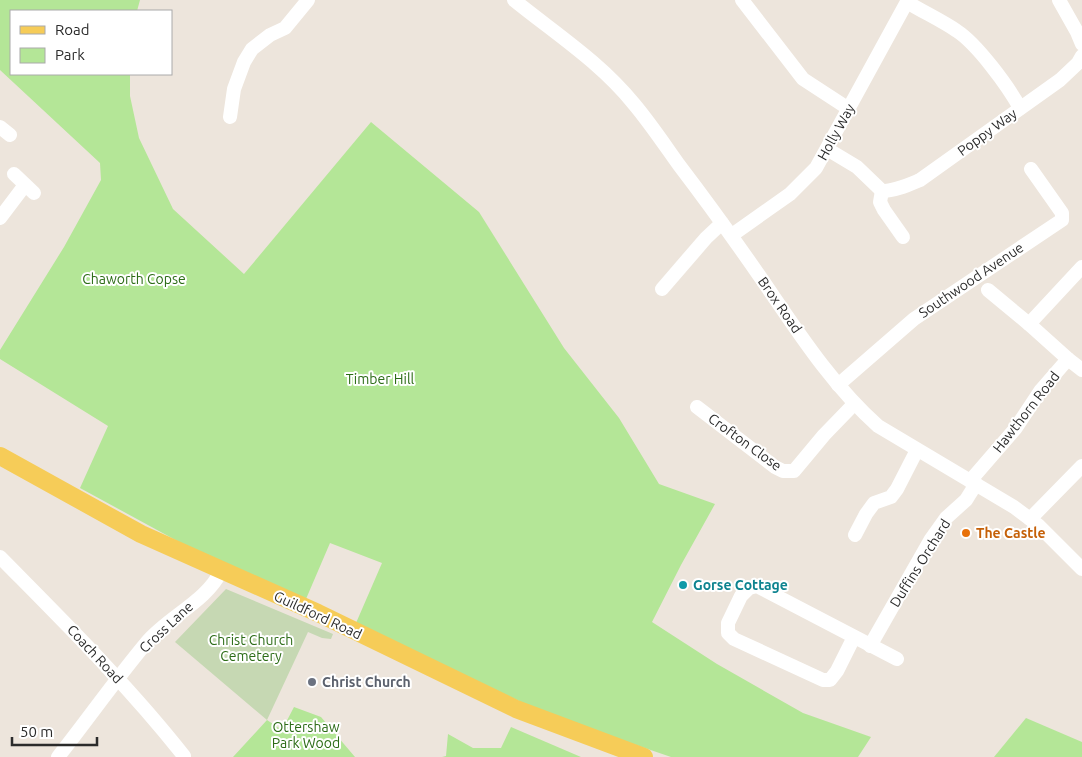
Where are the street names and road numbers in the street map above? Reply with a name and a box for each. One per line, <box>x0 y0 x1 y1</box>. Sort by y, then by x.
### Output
street label: Holly Way <box>814 101 858 163</box>
street label: Poppy Way <box>954 105 1020 159</box>
street label: Southwood Avenue <box>916 239 1026 321</box>
street label: Brox Road <box>755 274 805 336</box>
street label: Hawthorn Road <box>989 368 1063 456</box>
street label: Crofton Close <box>705 410 785 474</box>
street label: Duffins Orchard <box>887 516 953 610</box>
street label: Guildford Road <box>272 588 364 642</box>
street label: Cross Lane <box>136 598 196 656</box>
street label: Coach Road <box>64 622 126 686</box>

